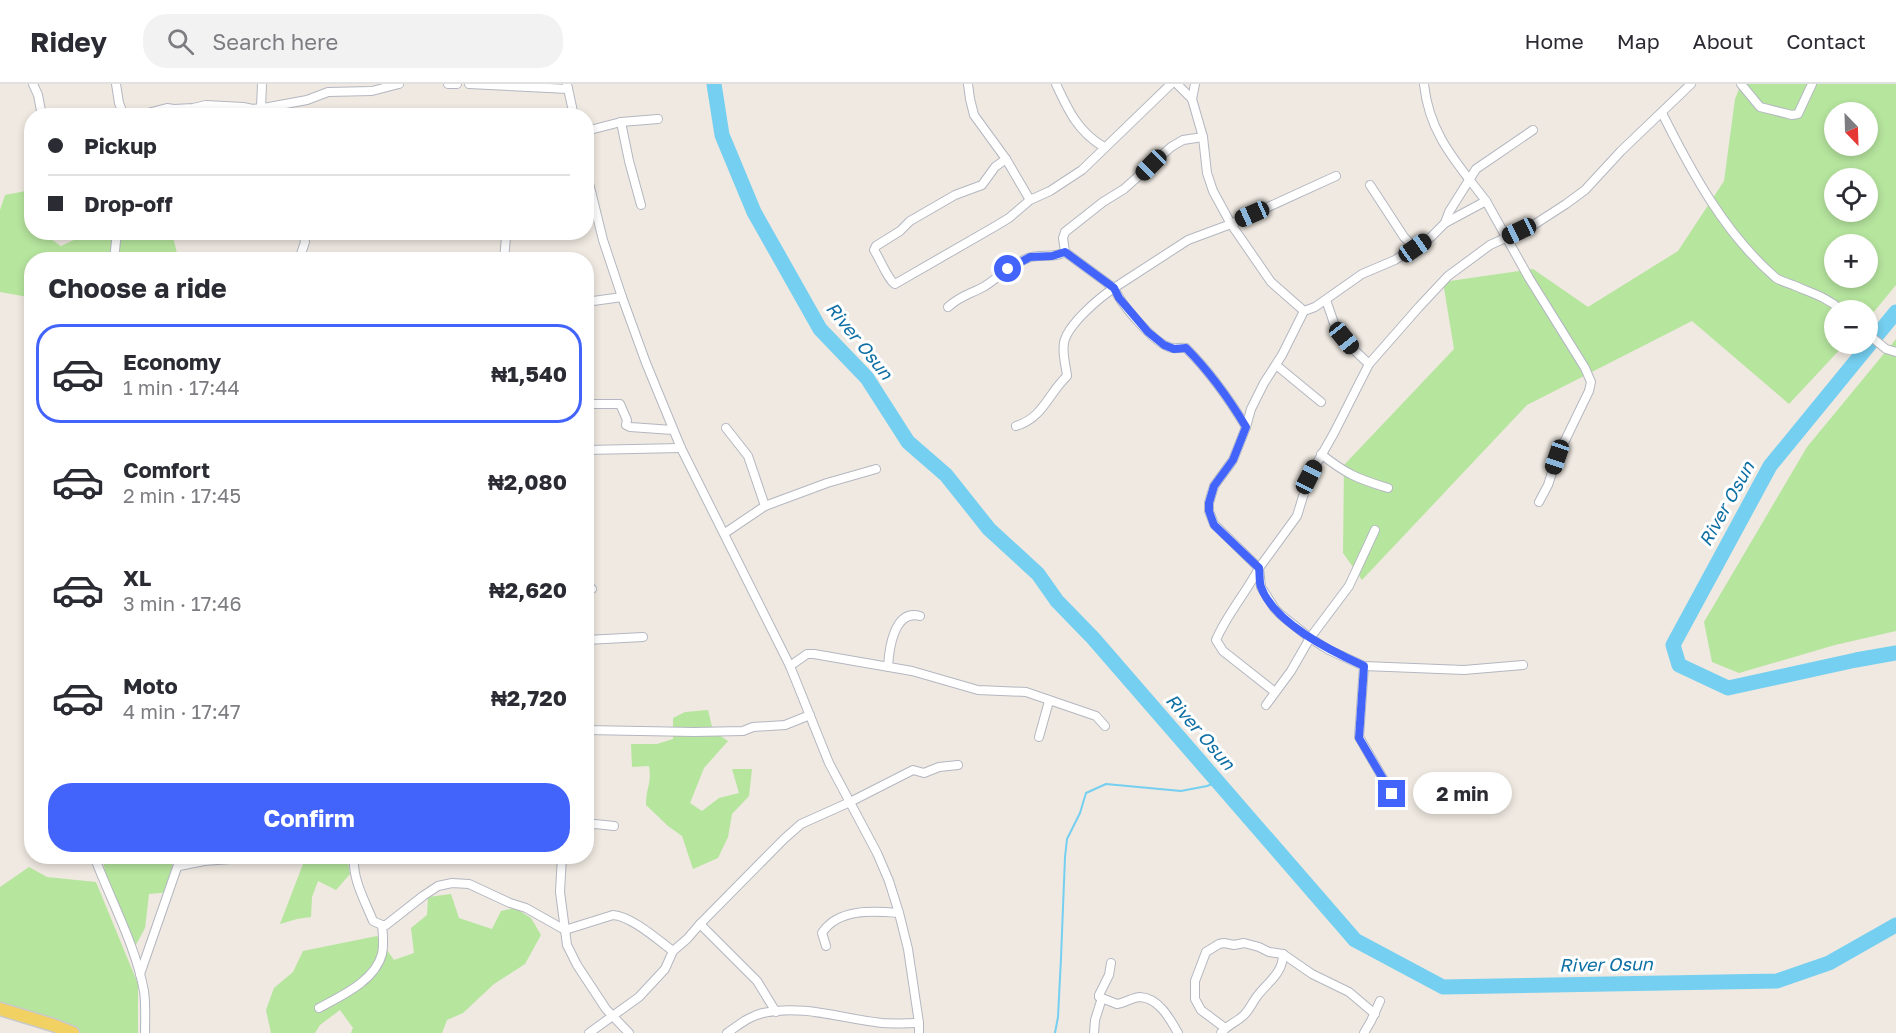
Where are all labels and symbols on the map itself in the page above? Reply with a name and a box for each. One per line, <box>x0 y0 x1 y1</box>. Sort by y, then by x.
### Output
north arrow <box>1824 102 1878 156</box>
car <box>1132 146 1170 184</box>
car <box>1232 198 1272 230</box>
car <box>1499 215 1539 247</box>
car <box>1395 230 1435 266</box>
route start <box>994 255 1021 282</box>
water label: River Osun <box>822 297 898 384</box>
car <box>1326 318 1362 358</box>
car <box>1543 437 1571 477</box>
water label: River Osun <box>1694 456 1759 550</box>
car <box>1293 457 1325 497</box>
water label: River Osun <box>1162 689 1240 775</box>
callout: 2 min <box>1413 773 1512 815</box>
route end <box>1378 780 1405 807</box>
water label: River Osun <box>1559 952 1654 976</box>

